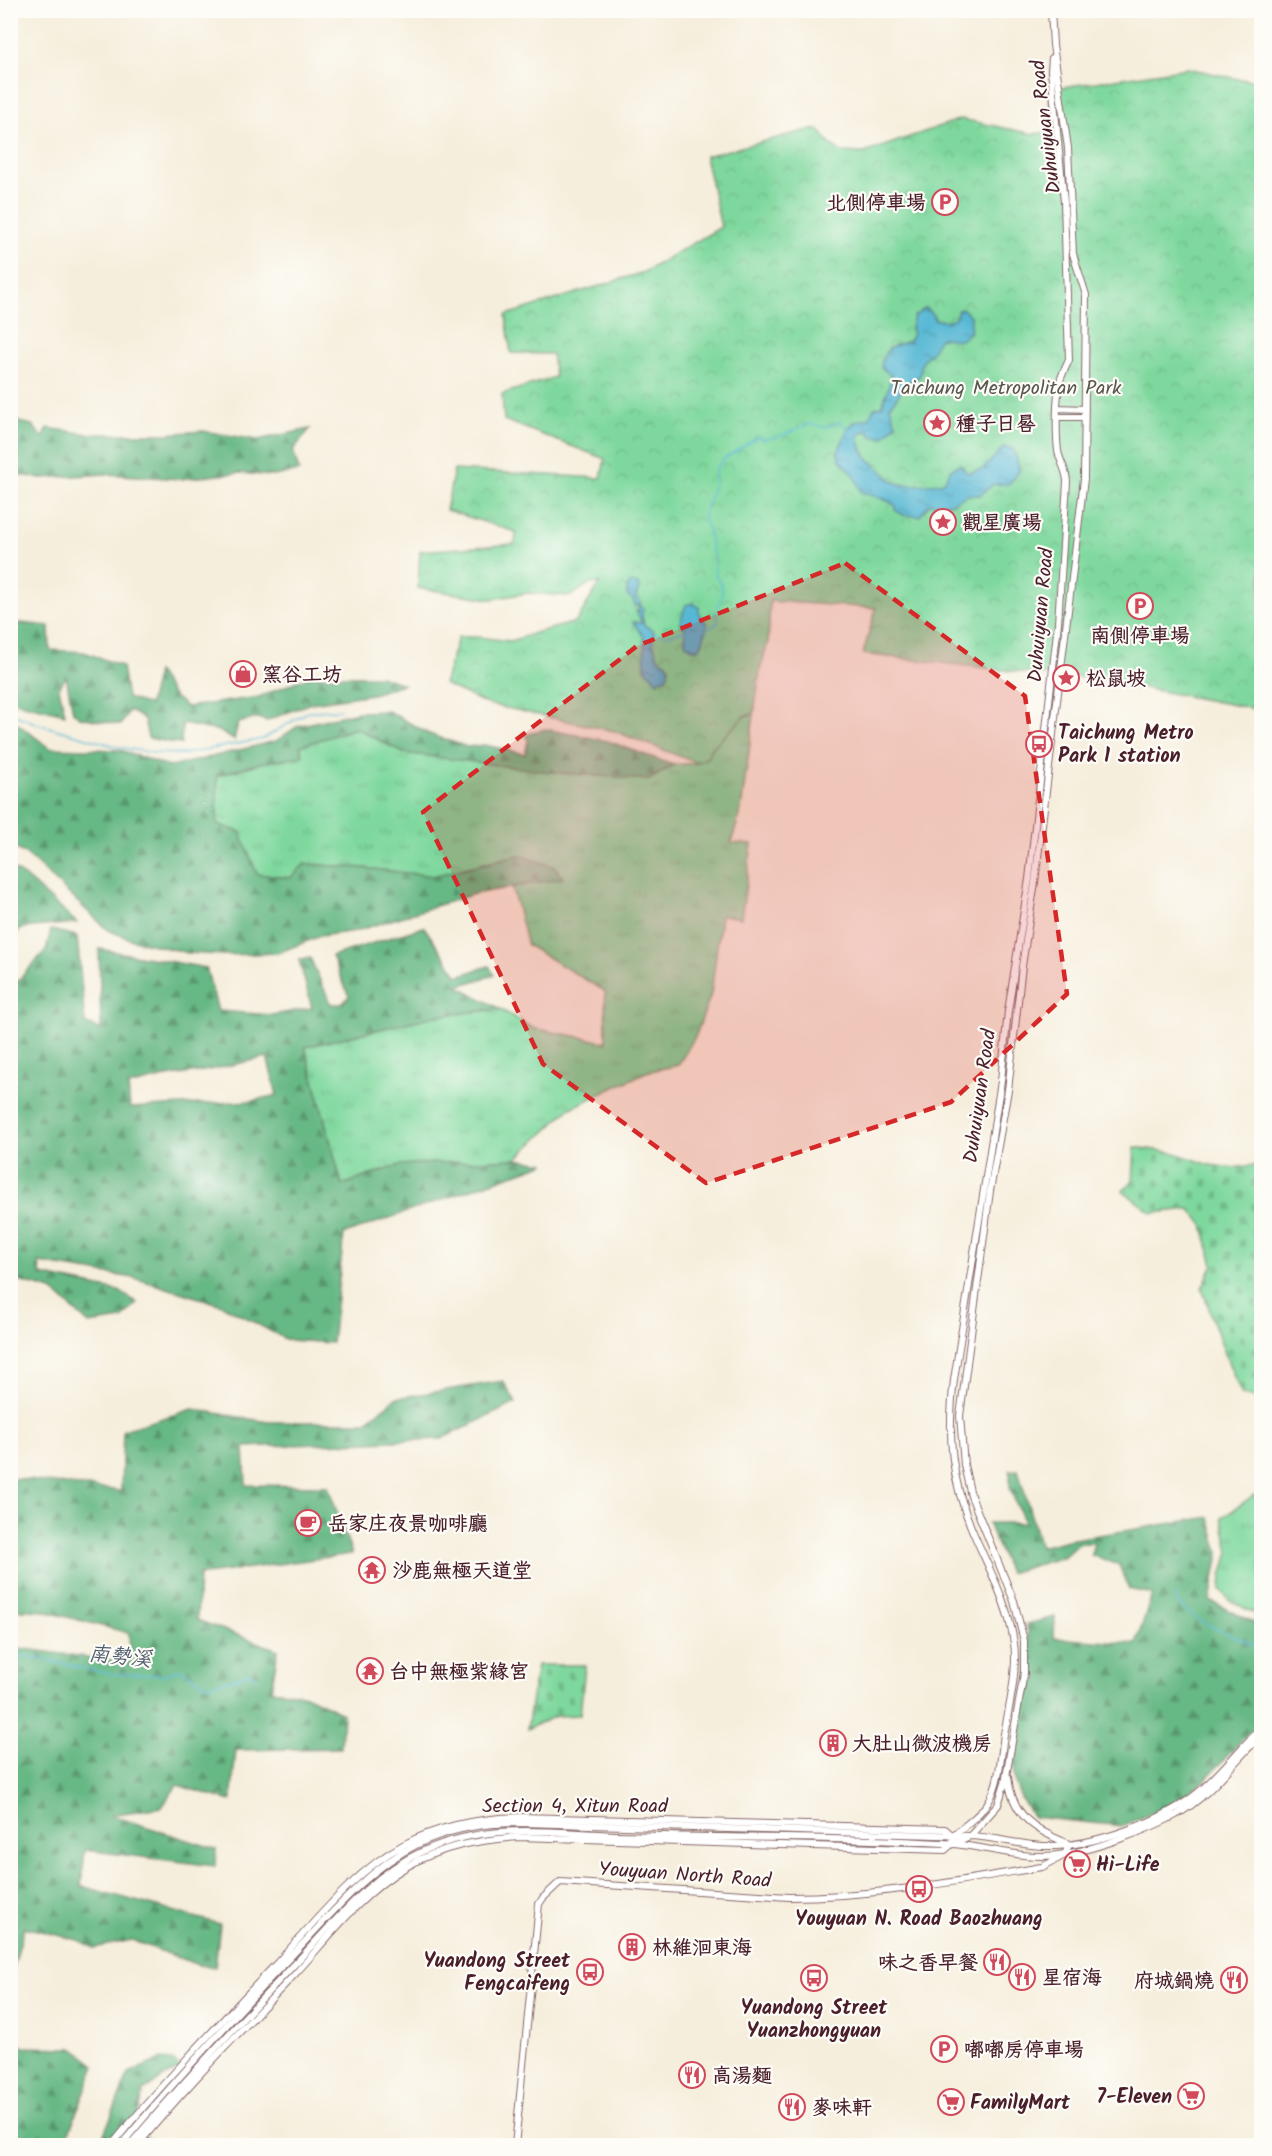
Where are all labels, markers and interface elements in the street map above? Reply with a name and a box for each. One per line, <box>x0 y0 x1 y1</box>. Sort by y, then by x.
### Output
street label: Duhuiyuan Road <box>1023 57 1071 196</box>
parking icon: 北側停車場 <box>930 187 960 217</box>
place label: 北側停車場 <box>826 188 926 220</box>
park label: Taichung Metropolitan Park <box>891 373 1122 405</box>
place icon: 種子日晷 <box>922 408 952 438</box>
place label: 種子日晷 <box>956 409 1036 441</box>
place icon: 觀星廣場 <box>928 507 958 537</box>
place label: 觀星廣場 <box>962 508 1042 540</box>
street label: Duhuiyuan Road <box>1020 546 1064 684</box>
parking icon: 南側停車場 <box>1125 591 1155 621</box>
place label: 南側停車場 <box>1090 621 1190 653</box>
shop icon: 窯谷工坊 <box>228 659 258 689</box>
place label: 窯谷工坊 <box>262 660 342 692</box>
place icon: 松鼠坡 <box>1051 663 1081 693</box>
place label: 松鼠坡 <box>1086 664 1146 696</box>
place label: Taichung Metro Park 1 station <box>1058 718 1194 773</box>
bus stop icon: Taichung Metro Park 1 station <box>1024 729 1054 759</box>
street label: Duhuiyuan Road <box>956 1026 1006 1165</box>
cafe icon: 岳家庄夜景咖啡廳 <box>293 1508 323 1538</box>
place label: 岳家庄夜景咖啡廳 <box>328 1509 488 1541</box>
temple icon: 沙鹿無極天道堂 <box>357 1555 387 1585</box>
place label: 沙鹿無極天道堂 <box>392 1556 532 1588</box>
water label: 南勢溪 <box>87 1638 154 1677</box>
temple icon: 台中無極紫緣宮 <box>355 1656 385 1686</box>
place label: 台中無極紫緣宮 <box>389 1657 529 1689</box>
building icon: 大肚山微波機房 <box>818 1728 848 1758</box>
place label: 大肚山微波機房 <box>852 1729 992 1761</box>
street label: Section 4, Xitun Road <box>482 1791 669 1823</box>
supermarket icon: Hi-Life <box>1062 1849 1092 1879</box>
place label: Hi-Life <box>1096 1850 1160 1882</box>
street label: Youyuan North Road <box>597 1854 773 1898</box>
bus stop icon: Youyuan N. Road Baozhuang <box>904 1874 934 1904</box>
place label: Youyuan N. Road Baozhuang <box>795 1904 1043 1936</box>
building icon: 林維洄東海 <box>617 1932 647 1962</box>
place label: 林維洄東海 <box>652 1933 752 1965</box>
place label: Yuandong Street Fengcaifeng <box>424 1946 571 2001</box>
restaurant icon: 味之香早餐 <box>982 1947 1012 1977</box>
place label: 味之香早餐 <box>878 1948 978 1980</box>
bus stop icon: Yuandong Street Fengcaifeng <box>575 1957 605 1987</box>
restaurant icon: 星宿海 <box>1007 1962 1037 1992</box>
bus stop icon: Yuandong Street Yuanzhongyuan <box>799 1963 829 1993</box>
place label: 星宿海 <box>1042 1963 1102 1995</box>
restaurant icon: 府城鍋燒 <box>1219 1965 1249 1995</box>
place label: 府城鍋燒 <box>1134 1966 1214 1998</box>
place label: Yuandong Street Yuanzhongyuan <box>741 1993 888 2048</box>
parking icon: 嘟嘟房停車場 <box>929 2034 959 2064</box>
place label: 嘟嘟房停車場 <box>964 2035 1084 2067</box>
restaurant icon: 高湯麵 <box>677 2060 707 2090</box>
place label: 高湯麵 <box>712 2061 772 2093</box>
supermarket icon: 7-Eleven <box>1176 2081 1206 2111</box>
place label: 7-Eleven <box>1097 2082 1172 2114</box>
supermarket icon: FamilyMart <box>936 2087 966 2117</box>
place label: FamilyMart <box>970 2088 1071 2120</box>
restaurant icon: 麥味軒 <box>777 2092 807 2122</box>
place label: 麥味軒 <box>812 2093 872 2125</box>

